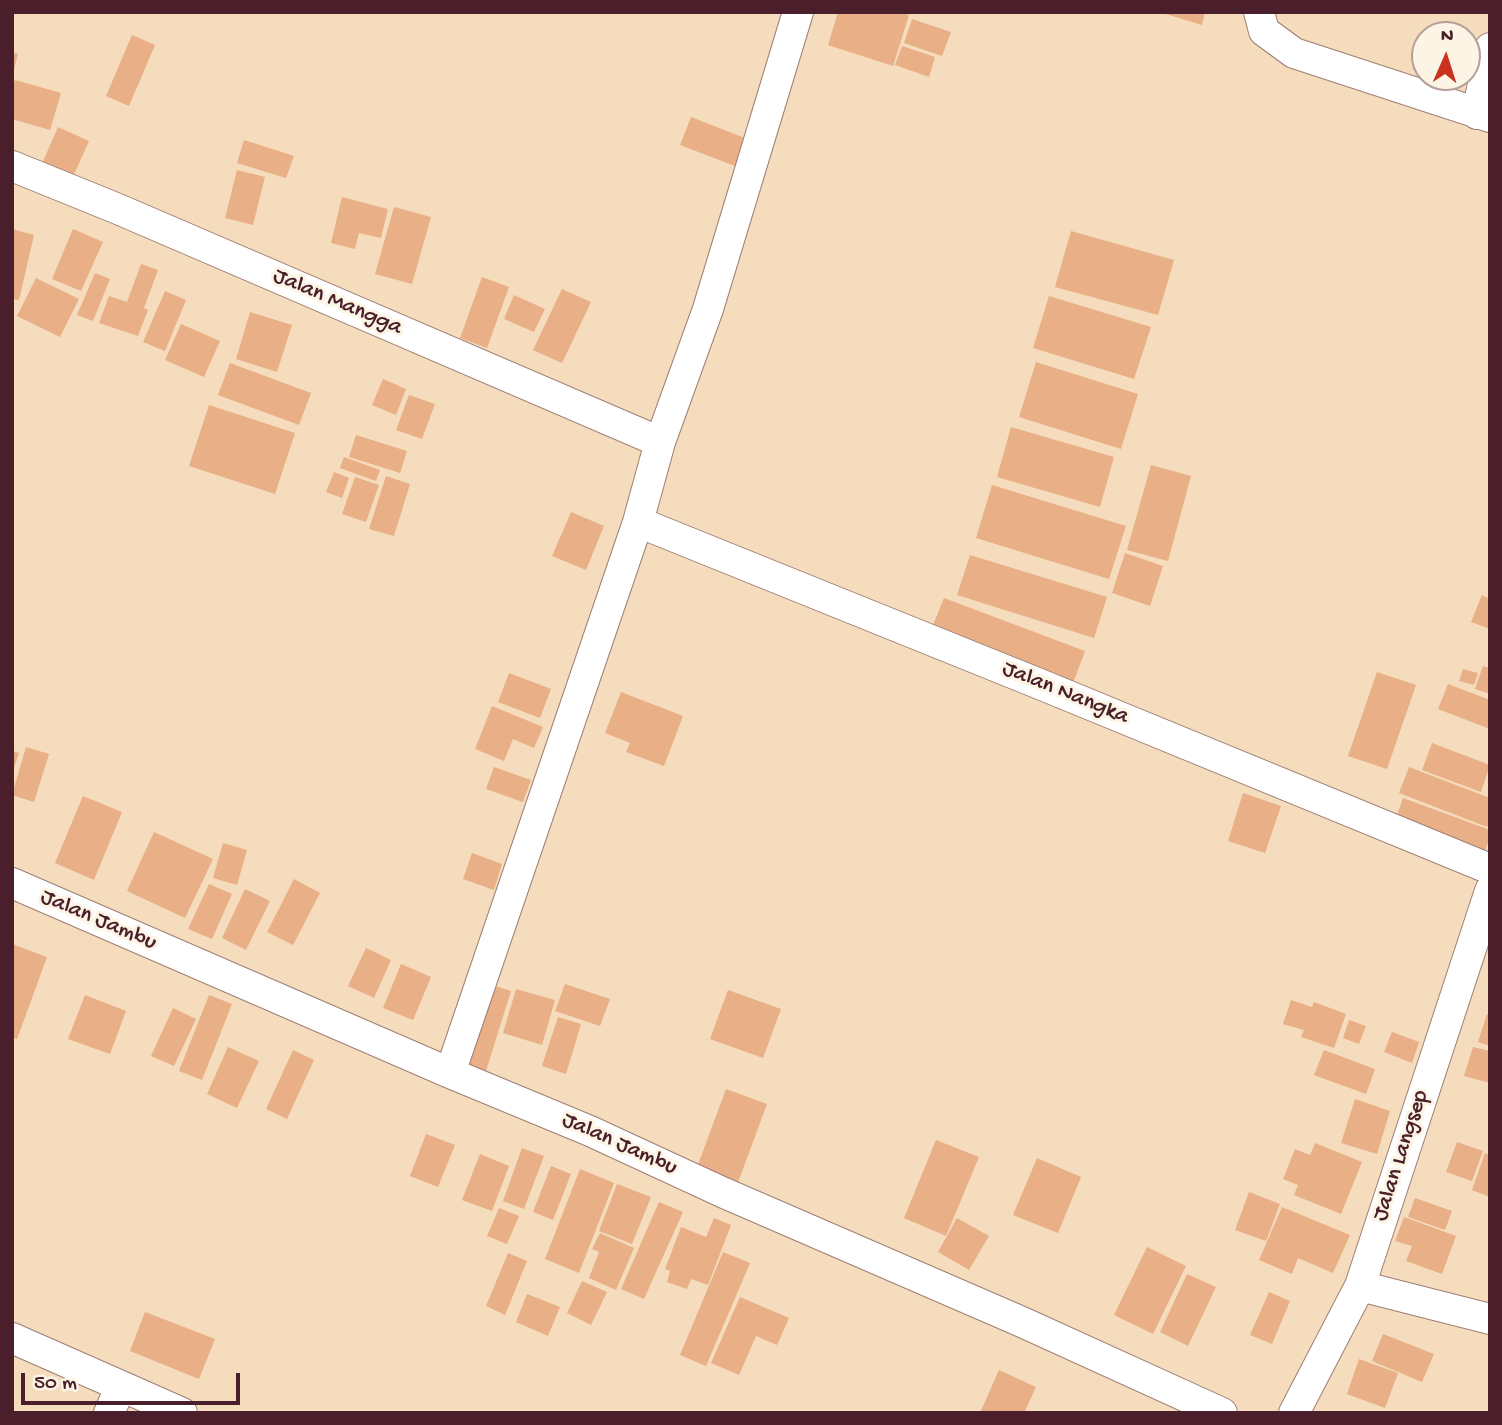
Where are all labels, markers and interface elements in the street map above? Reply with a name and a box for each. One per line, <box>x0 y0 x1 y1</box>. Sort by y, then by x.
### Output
north arrow <box>1411 21 1481 91</box>
text: N <box>1440 25 1454 48</box>
street label: Jalan Mangga <box>268 263 406 343</box>
street label: Jalan Nangka <box>998 656 1132 732</box>
street label: Jalan Jambu <box>36 884 160 958</box>
street label: Jalan Langsep <box>1368 1087 1436 1225</box>
street label: Jalan Jambu <box>557 1107 681 1183</box>
scale bar <box>24 1358 243 1402</box>
text: 50 m <box>34 1372 77 1397</box>

